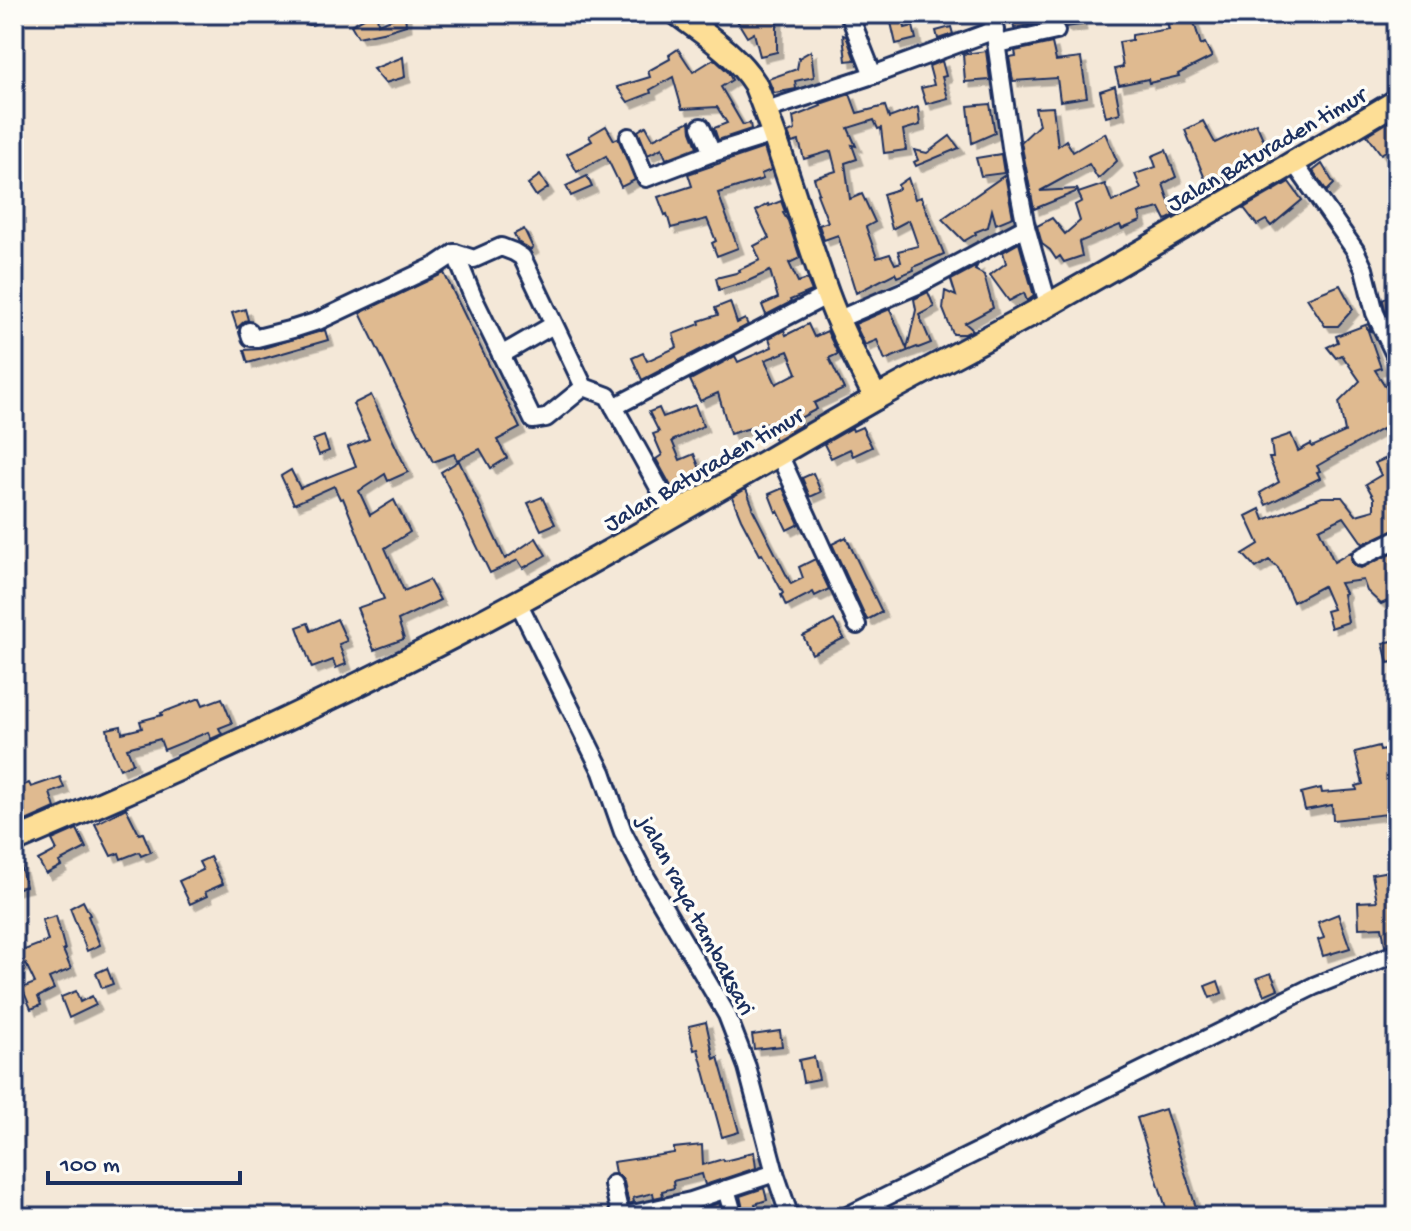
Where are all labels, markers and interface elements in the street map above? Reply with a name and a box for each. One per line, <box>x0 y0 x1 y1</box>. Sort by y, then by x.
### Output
street label: Jalan Baturaden timur <box>1163 81 1375 220</box>
street label: Jalan Baturaden timur <box>600 401 812 540</box>
street label: jalan raya tambaksari <box>628 809 760 1021</box>
scale bar <box>48 1135 240 1185</box>
text: 100 m <box>59 1152 120 1181</box>

